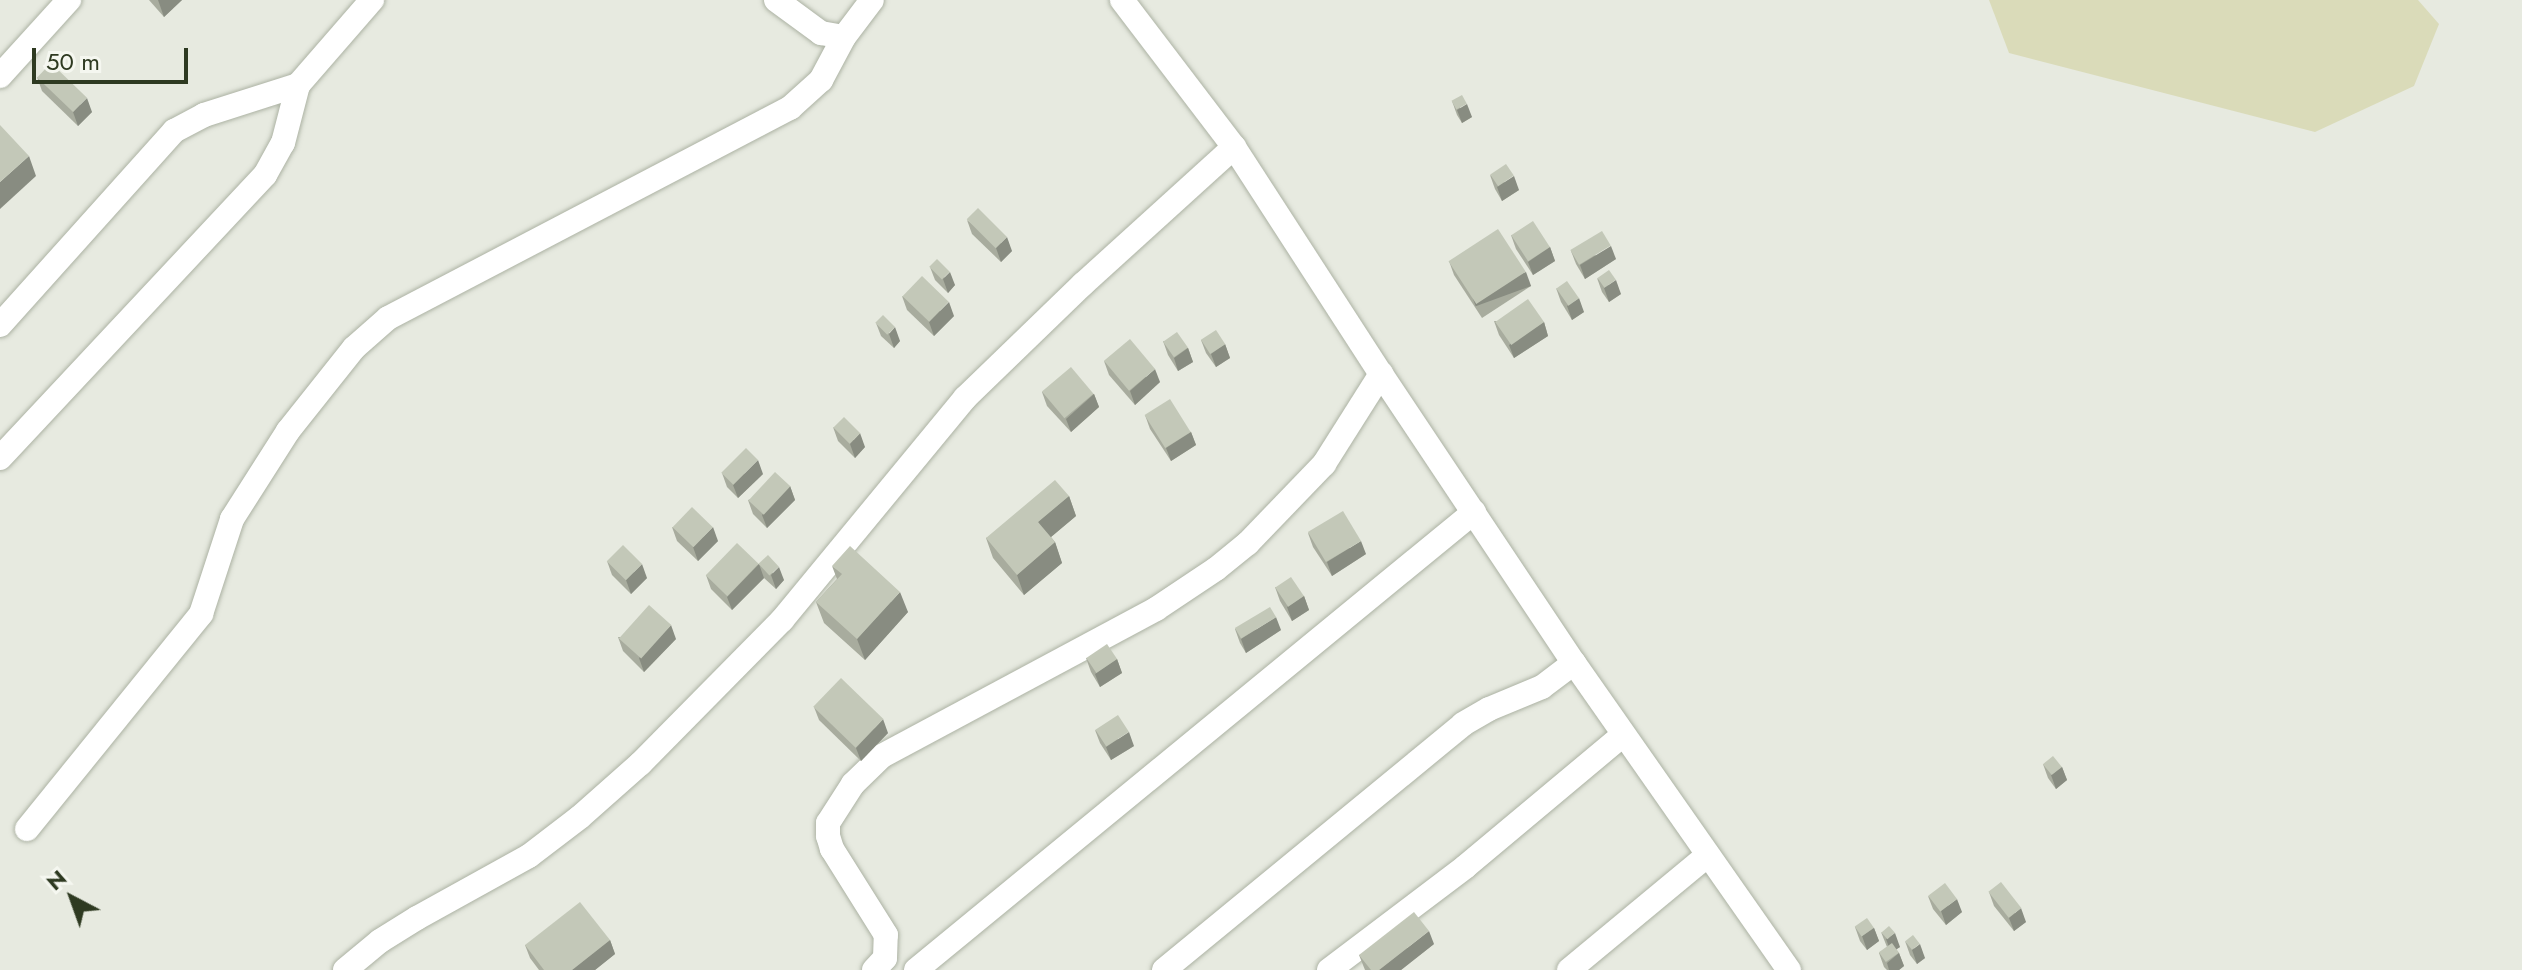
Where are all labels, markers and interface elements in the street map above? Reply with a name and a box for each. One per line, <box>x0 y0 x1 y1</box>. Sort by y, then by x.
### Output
scale bar <box>36 32 192 82</box>
text: 50 m <box>46 44 100 79</box>
north arrow <box>32 858 112 938</box>
text: N <box>39 862 73 898</box>

